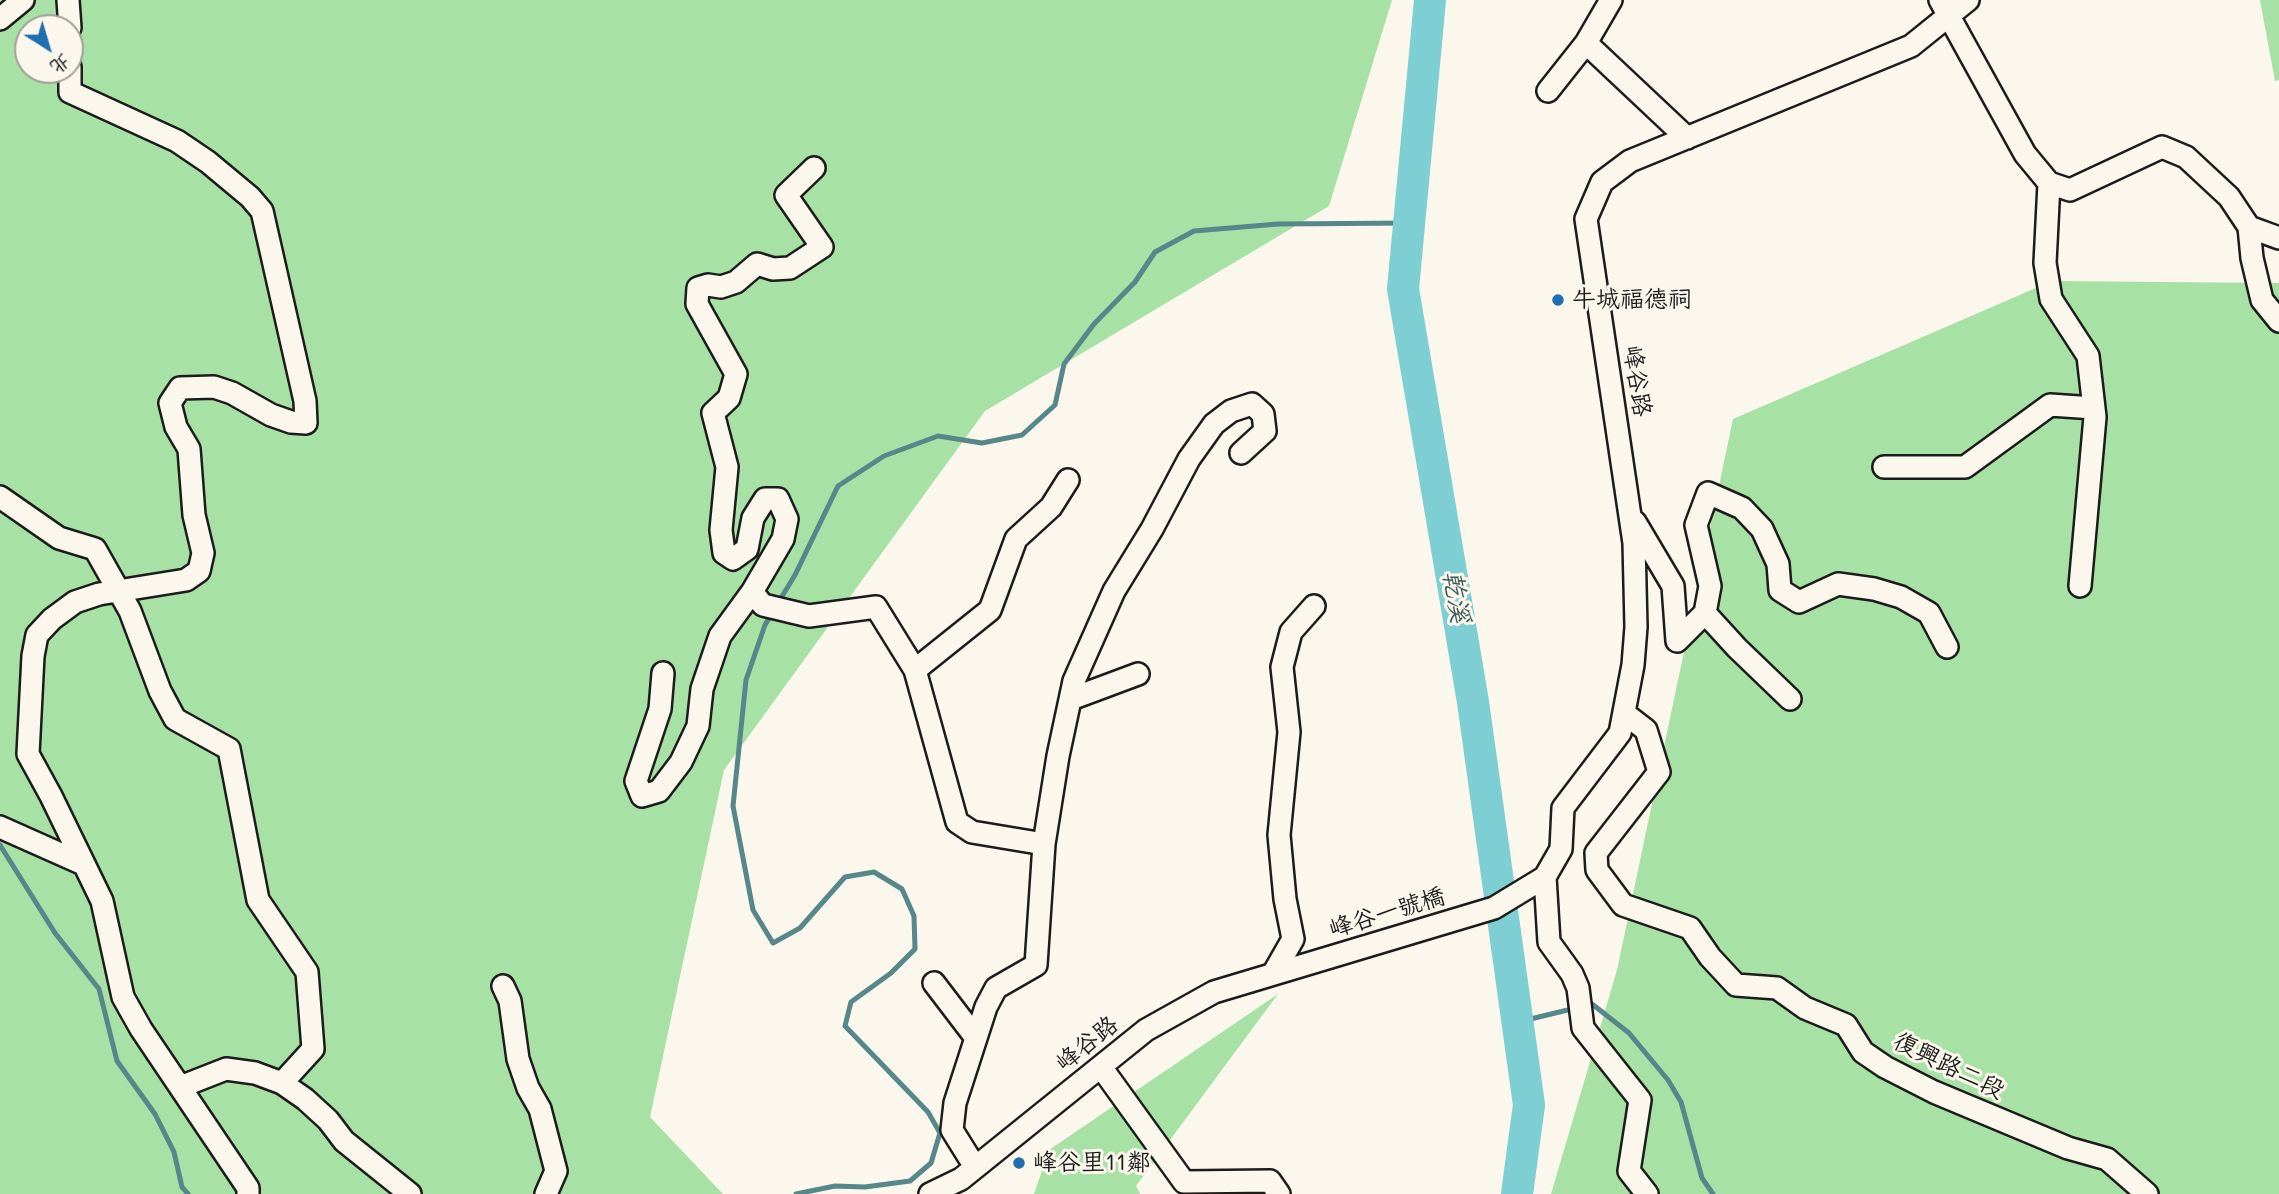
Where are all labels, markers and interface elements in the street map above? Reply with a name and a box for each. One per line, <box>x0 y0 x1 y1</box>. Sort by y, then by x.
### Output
north arrow <box>14 14 84 84</box>
text: 北 <box>46 49 76 80</box>
place label: 牛城福德祠 <box>1572 286 1692 314</box>
marker: 牛城福德祠 <box>1550 292 1566 308</box>
street label: 峰谷路 <box>1617 343 1657 419</box>
water label: 乾溪 <box>1436 569 1476 625</box>
street label: 峰谷一號橋 <box>1325 882 1449 944</box>
street label: 峰谷路 <box>1050 1010 1124 1078</box>
street label: 復興路二段 <box>1889 1027 2009 1105</box>
place label: 峰谷里11鄰 <box>1033 1149 1150 1177</box>
marker: 峰谷里11鄰 <box>1011 1155 1027 1171</box>

